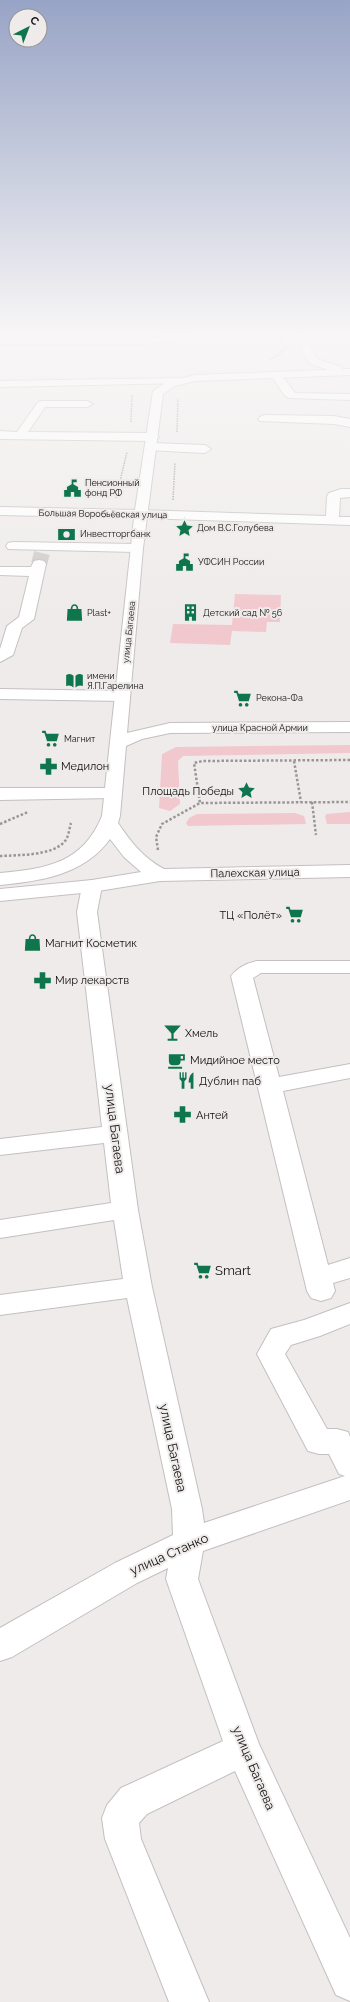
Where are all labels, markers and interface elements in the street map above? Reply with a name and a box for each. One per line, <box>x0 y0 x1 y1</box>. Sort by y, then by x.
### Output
north arrow <box>8 8 48 48</box>
text: С <box>27 14 42 29</box>
public building icon: Пенсионный фонд РФ <box>62 478 82 498</box>
place label: Пенсионный фонд РФ <box>85 478 140 498</box>
street label: Большая Воробьёвская улица <box>39 508 168 520</box>
place icon: Дом В.С.Голубева <box>174 518 194 538</box>
place label: Дом В.С.Голубева <box>197 523 274 533</box>
bank icon: Инвестторгбанк <box>57 524 77 544</box>
place label: Инвестторгбанк <box>80 529 151 539</box>
public building icon: УФСИН России <box>175 552 195 572</box>
place label: УФСИН России <box>198 557 264 567</box>
street label: улица Багаева <box>121 601 137 663</box>
shop icon: Plast+ <box>64 603 84 623</box>
building icon: Детский сад № 56 <box>180 603 200 623</box>
place label: Plast+ <box>87 608 111 618</box>
place label: Детский сад № 56 <box>203 608 283 618</box>
library icon: имени Я.П.Гарелина <box>64 671 84 691</box>
place label: имени Я.П.Гарелина <box>87 671 144 691</box>
supermarket icon: Рекона-Фа <box>233 688 253 708</box>
place label: Рекона-Фа <box>256 693 303 703</box>
street label: улица Красной Армии <box>212 723 308 733</box>
supermarket icon: Магнит <box>41 729 61 749</box>
place label: Магнит <box>64 734 96 744</box>
pharmacy icon: Медилон <box>38 756 58 776</box>
place label: Медилон <box>61 760 109 773</box>
place icon: Площадь Победы <box>237 781 257 801</box>
place label: Площадь Победы <box>142 785 234 798</box>
street label: Палехская улица <box>210 866 300 880</box>
supermarket icon: ТЦ «Полёт» <box>285 905 305 925</box>
place label: ТЦ «Полёт» <box>220 909 282 922</box>
shop icon: Магнит Косметик <box>22 933 42 953</box>
place label: Магнит Косметик <box>45 937 137 950</box>
pharmacy icon: Мир лекарств <box>32 970 52 990</box>
place label: Мир лекарств <box>55 974 129 987</box>
bar icon: Хмель <box>162 1023 182 1043</box>
place label: Хмель <box>185 1027 218 1040</box>
cafe icon: Мидийное место <box>167 1050 187 1070</box>
place label: Мидийное место <box>190 1054 280 1067</box>
restaurant icon: Дублин паб <box>176 1071 196 1091</box>
place label: Дублин паб <box>199 1075 261 1088</box>
street label: улица Багаева <box>102 1084 128 1174</box>
pharmacy icon: Антей <box>173 1105 193 1125</box>
place label: Антей <box>196 1109 228 1122</box>
supermarket icon: Smart <box>192 1260 212 1280</box>
place label: Smart <box>215 1263 251 1278</box>
street label: улица Багаева <box>156 1403 190 1493</box>
street label: улица Станко <box>128 1530 211 1578</box>
street label: улица Багаева <box>230 1724 278 1812</box>

